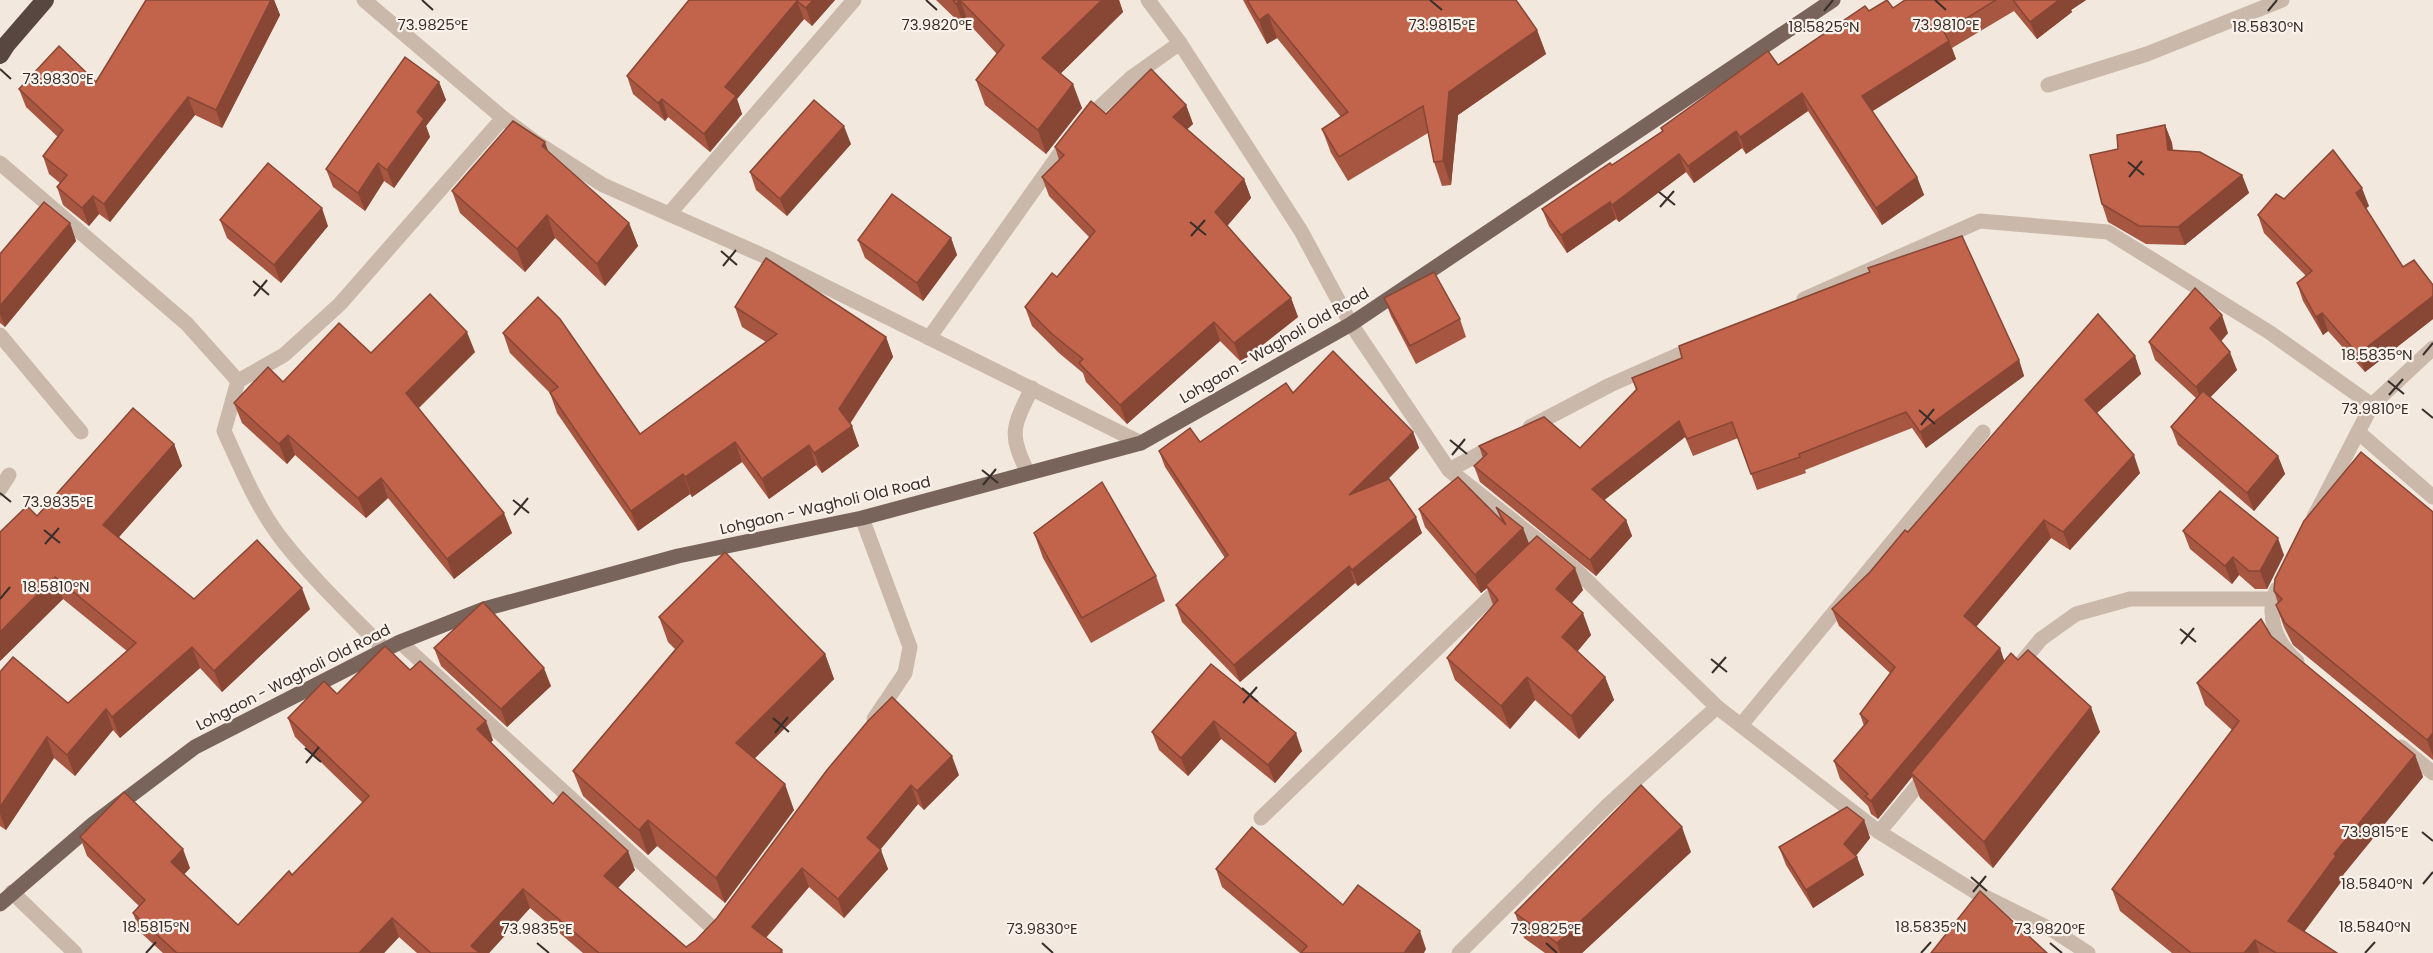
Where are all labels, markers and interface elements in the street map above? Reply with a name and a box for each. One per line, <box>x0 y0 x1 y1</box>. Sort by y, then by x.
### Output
text: 73.9825°E <box>398 14 468 35</box>
text: 73.9820°E <box>902 14 972 35</box>
text: 73.9815°E <box>1408 14 1476 35</box>
text: 73.9810°E <box>1912 14 1980 35</box>
text: 18.5825°N <box>1788 16 1860 37</box>
text: 18.5830°N <box>2232 16 2304 37</box>
text: 73.9830°E <box>22 68 94 89</box>
street label: Lohgaon - Wagholi Old Road <box>1175 282 1373 408</box>
text: 18.5835°N <box>2341 344 2413 365</box>
text: 73.9810°E <box>2341 398 2409 419</box>
street label: Lohgaon - Wagholi Old Road <box>718 471 932 539</box>
text: 73.9835°E <box>22 491 94 512</box>
text: 18.5810°N <box>22 576 90 597</box>
street label: Lohgaon - Wagholi Old Road <box>192 619 394 735</box>
text: 73.9815°E <box>2341 821 2409 842</box>
text: 18.5840°N <box>2341 873 2413 894</box>
text: 18.5815°N <box>122 916 190 937</box>
text: 18.5835°N <box>1895 916 1967 937</box>
text: 18.5840°N <box>2339 916 2411 937</box>
text: 73.9835°E <box>501 918 573 939</box>
text: 73.9830°E <box>1006 918 1078 939</box>
text: 73.9825°E <box>1511 918 1581 939</box>
text: 73.9820°E <box>2015 918 2085 939</box>

